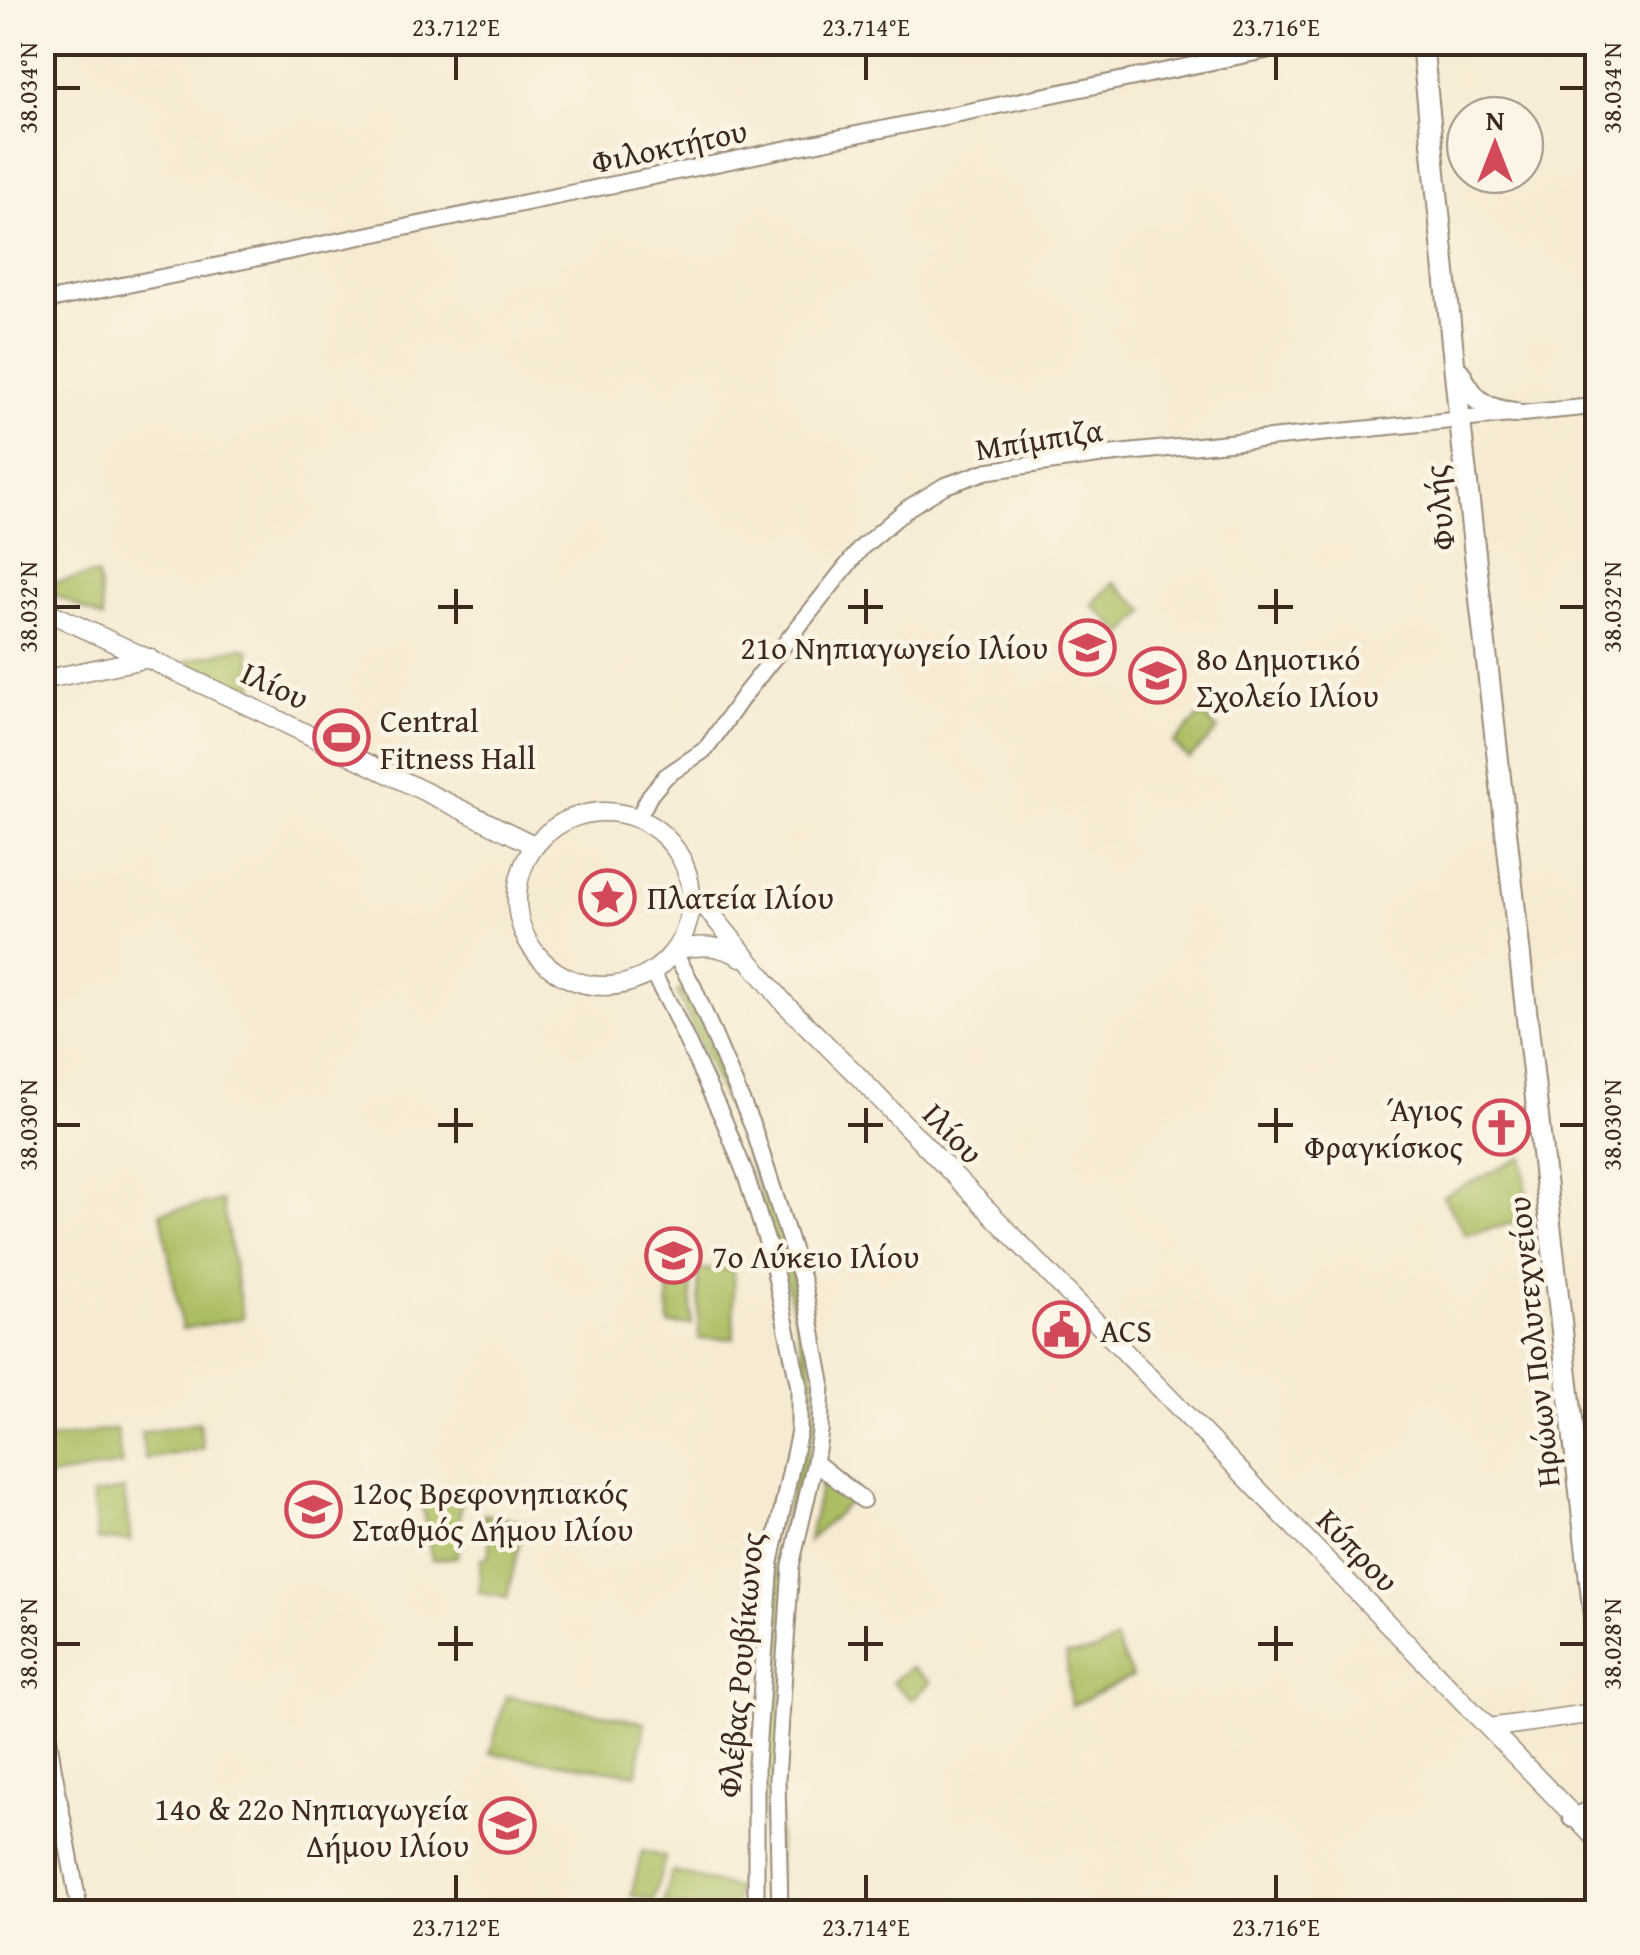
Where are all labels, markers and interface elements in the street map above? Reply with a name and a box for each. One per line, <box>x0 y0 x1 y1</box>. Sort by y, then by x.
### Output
text: 23.712°E <box>412 9 500 45</box>
text: 23.714°E <box>822 9 910 45</box>
text: 23.716°E <box>1232 9 1320 45</box>
text: 38.034°N <box>10 42 46 134</box>
text: 38.034°N <box>1594 42 1630 134</box>
north arrow <box>1445 95 1545 195</box>
text: N <box>1486 99 1505 140</box>
street label: Φιλοκτήτου <box>587 107 751 185</box>
street label: Μπίμπιζα <box>972 406 1106 472</box>
street label: Φυλής <box>1411 462 1467 553</box>
text: 38.032°N <box>10 561 46 653</box>
text: 38.032°N <box>1594 561 1630 653</box>
school or university icon: 21ο Νηπιαγωγείο Ιλίου <box>1057 617 1117 677</box>
place label: 21ο Νηπιαγωγείο Ιλίου <box>740 624 1048 671</box>
place label: 8ο Δημοτικό Σχολείο Ιλίου <box>1196 635 1379 719</box>
school or university icon: 8ο Δημοτικό Σχολείο Ιλίου <box>1127 646 1187 706</box>
street label: Ιλίου <box>233 649 317 721</box>
place label: Central Fitness Hall <box>380 697 536 781</box>
sports icon: Central Fitness Hall <box>311 708 371 768</box>
place icon: Πλατεία Ιλίου <box>578 867 638 927</box>
place label: Πλατεία Ιλίου <box>647 874 834 921</box>
text: 38.030°N <box>10 1079 46 1171</box>
text: 38.030°N <box>1594 1079 1630 1171</box>
place label: Άγιος Φραγκίσκος <box>1304 1086 1463 1170</box>
street label: Ιλίου <box>912 1092 994 1174</box>
church icon: Άγιος Φραγκίσκος <box>1472 1097 1532 1157</box>
street label: Ηρώων Πολυτεχνείου <box>1494 1194 1572 1490</box>
school or university icon: 7ο Λύκειο Ιλίου <box>643 1226 703 1286</box>
place label: 7ο Λύκειο Ιλίου <box>712 1233 919 1280</box>
public building icon: ACS <box>1031 1300 1091 1360</box>
place label: ACS <box>1100 1307 1152 1354</box>
place label: 12ος Βρεφονηπιακός Σταθμός Δήμου Ιλίου <box>352 1469 633 1553</box>
school or university icon: 12ος Βρεφονηπιακός Σταθμός Δήμου Ιλίου <box>283 1480 343 1540</box>
street label: Κύπρου <box>1306 1497 1410 1603</box>
street label: Φλέβας Ρουβίκωνος <box>705 1530 775 1800</box>
text: 38.028°N <box>10 1598 46 1690</box>
text: 38.028°N <box>1594 1598 1630 1690</box>
place label: 14ο & 22ο Νηπιαγωγεία Δήμου Ιλίου <box>154 1785 469 1869</box>
school or university icon: 14ο & 22ο Νηπιαγωγεία Δήμου Ιλίου <box>478 1796 538 1856</box>
text: 23.712°E <box>412 1909 500 1945</box>
text: 23.714°E <box>822 1909 910 1945</box>
text: 23.716°E <box>1232 1909 1320 1945</box>

